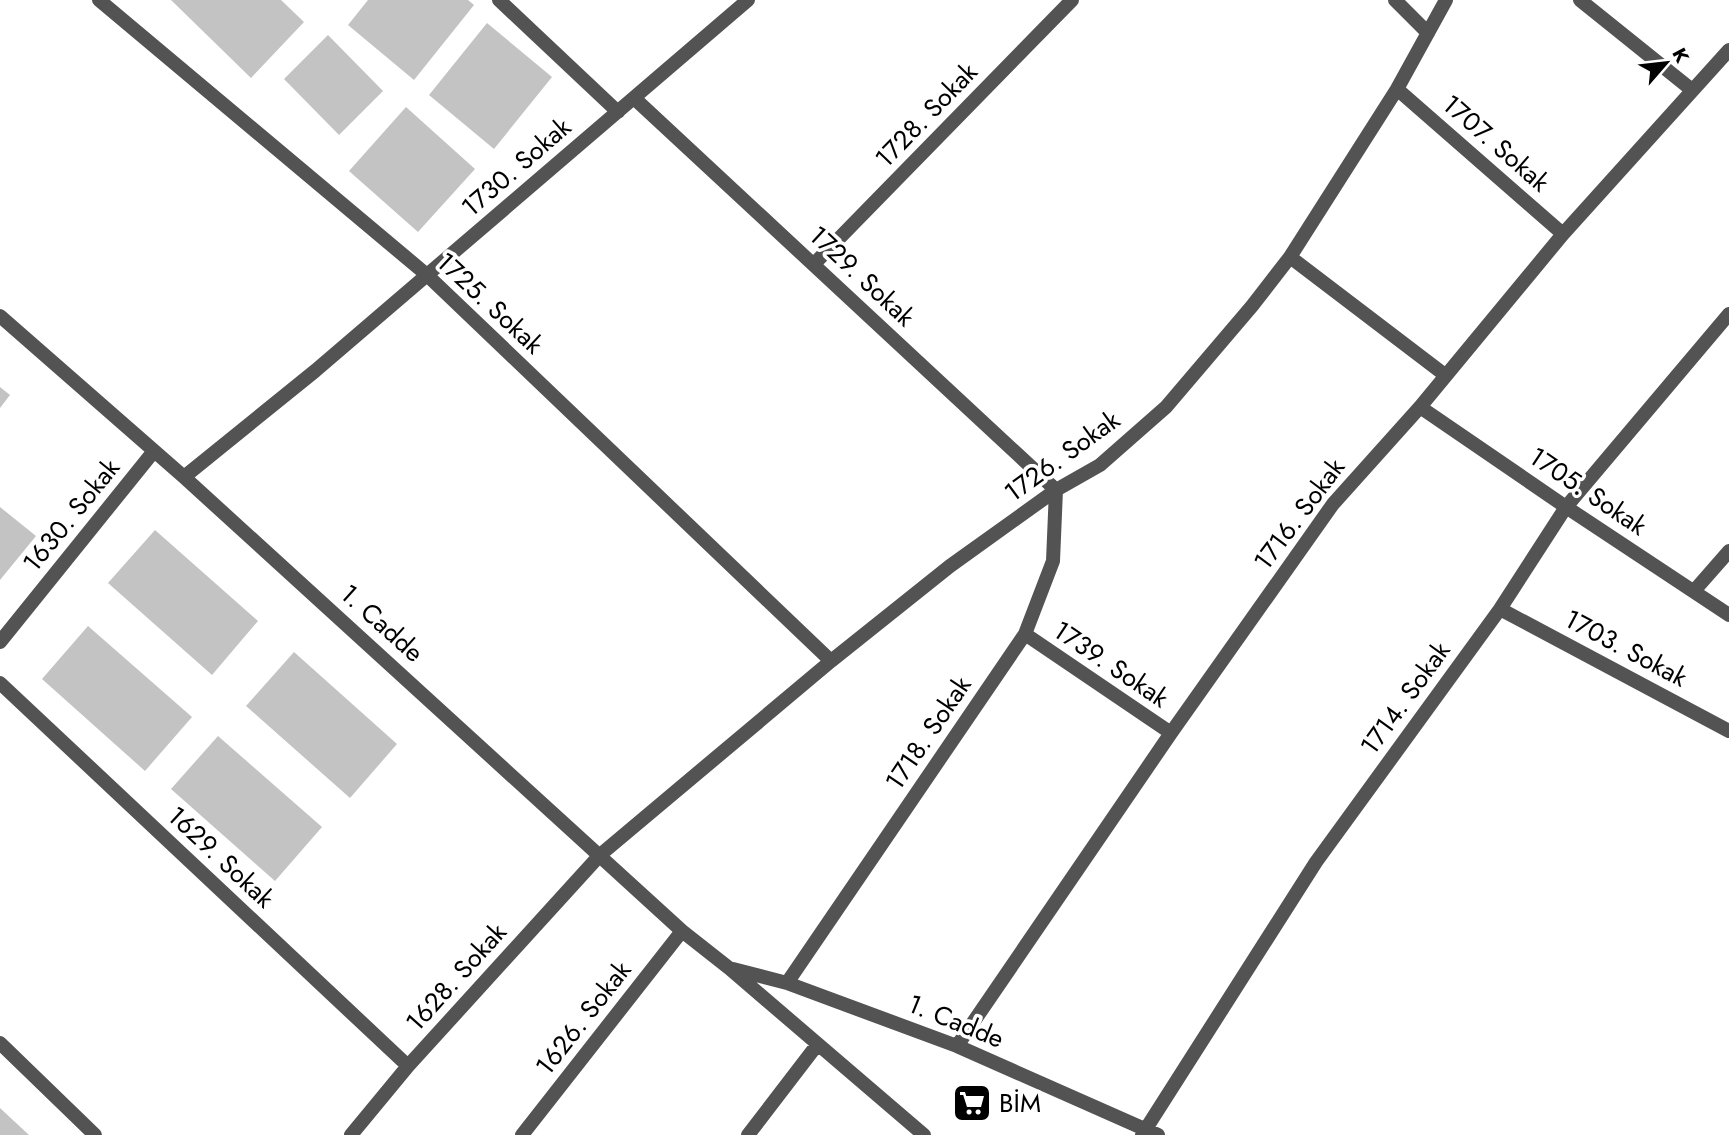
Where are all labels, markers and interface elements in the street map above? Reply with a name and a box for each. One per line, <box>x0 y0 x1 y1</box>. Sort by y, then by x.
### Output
north arrow <box>1631 28 1701 98</box>
text: K <box>1666 43 1696 68</box>
street label: 1728. Sokak <box>866 53 986 176</box>
street label: 1707. Sokak <box>1434 86 1558 201</box>
street label: 1730. Sokak <box>453 108 580 225</box>
street label: 1729. Sokak <box>801 217 924 336</box>
street label: 1725. Sokak <box>428 243 552 363</box>
street label: 1726. Sokak <box>996 401 1128 511</box>
street label: 1705. Sokak <box>1521 437 1655 545</box>
street label: 1630. Sokak <box>13 450 129 580</box>
street label: 1716. Sokak <box>1244 450 1354 578</box>
street label: 1. Cadde <box>332 575 432 671</box>
street label: 1703. Sokak <box>1558 600 1695 697</box>
street label: 1739. Sokak <box>1046 611 1177 717</box>
street label: 1714. Sokak <box>1351 633 1459 762</box>
street label: 1718. Sokak <box>876 668 980 798</box>
street label: 1629. Sokak <box>159 797 283 917</box>
street label: 1628. Sokak <box>397 914 516 1040</box>
street label: 1626. Sokak <box>526 952 640 1083</box>
street label: 1. Cadde <box>902 985 1010 1057</box>
supermarket icon: BİM <box>951 1082 993 1124</box>
place label: BİM <box>999 1084 1041 1122</box>

